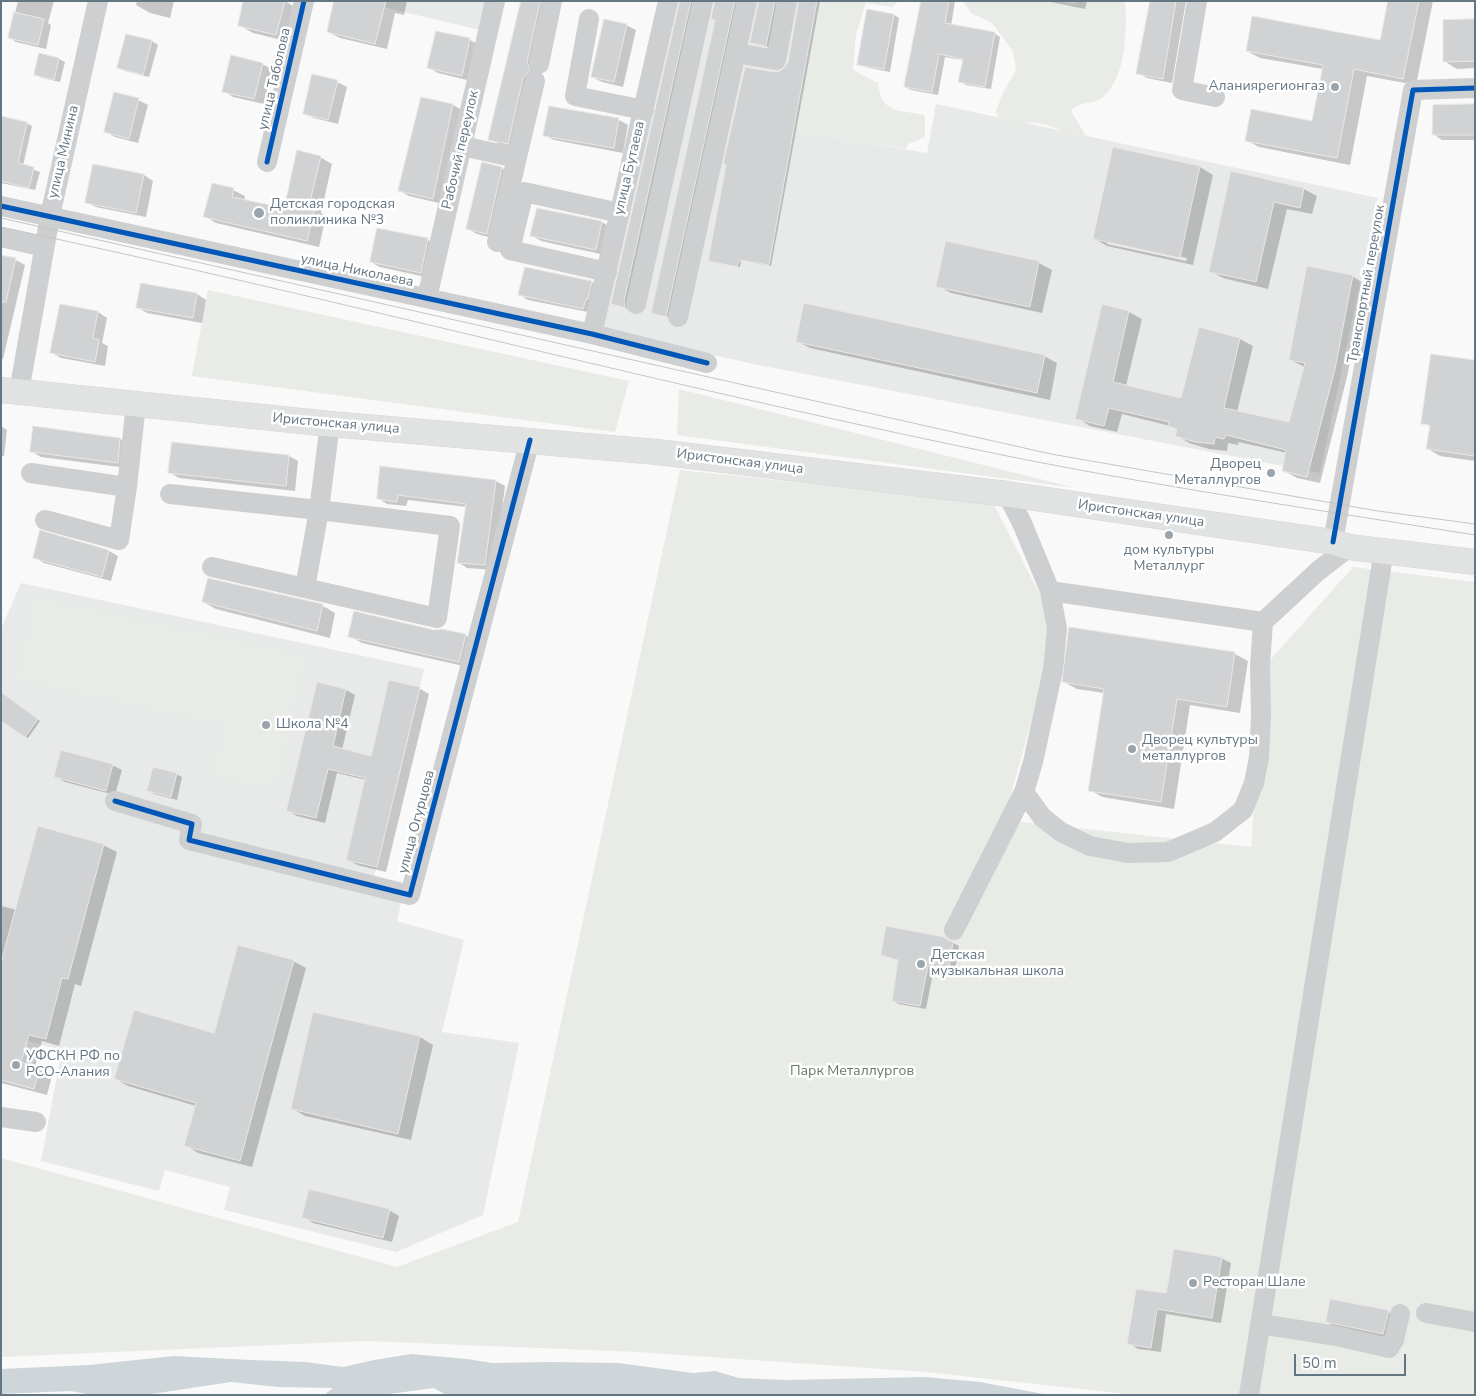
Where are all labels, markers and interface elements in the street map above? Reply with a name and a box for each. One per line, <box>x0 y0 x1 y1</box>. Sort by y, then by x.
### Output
street label: улица Таболова <box>255 26 295 132</box>
place label: Аланиярегионгаз <box>1208 79 1325 95</box>
marker: Аланиярегионгаз <box>1329 81 1341 93</box>
street label: Рабочий переулок <box>439 89 483 211</box>
street label: улица Минина <box>45 104 83 200</box>
street label: улица Бутаева <box>611 119 649 217</box>
place label: Детская городская поликлиника №3 <box>270 197 395 230</box>
street label: Транспортный переулок <box>1345 203 1389 365</box>
marker: Детская городская поликлиника №3 <box>252 206 266 220</box>
street label: улица Николаева <box>299 251 415 291</box>
street label: Иристонская улица <box>272 410 400 438</box>
street label: Иристонская улица <box>676 446 804 478</box>
place label: Дворец Металлургов <box>1174 457 1261 490</box>
marker: Дворец Металлургов <box>1265 467 1277 479</box>
street label: Иристонская улица <box>1077 497 1205 531</box>
marker: дом культуры Металлург <box>1163 529 1175 541</box>
place label: дом культуры Металлург <box>1124 543 1214 576</box>
place label: Школа №4 <box>276 717 349 733</box>
marker: Школа №4 <box>260 719 272 731</box>
place label: Дворец культуры металлургов <box>1142 733 1258 766</box>
marker: Дворец культуры металлургов <box>1126 743 1138 755</box>
street label: улица Огурцова <box>395 768 439 876</box>
place label: Детская музыкальная школа <box>931 948 1064 980</box>
marker: Детская музыкальная школа <box>915 958 927 970</box>
place label: УФСКН РФ по РСО-Алания <box>26 1049 120 1082</box>
marker: УФСКН РФ по РСО-Алания <box>10 1059 22 1071</box>
park label: Парк Металлургов <box>790 1064 914 1080</box>
place label: Ресторан Шале <box>1203 1275 1306 1291</box>
marker: Ресторан Шале <box>1187 1277 1199 1289</box>
scale bar <box>1296 1344 1408 1376</box>
text: 50 m <box>1302 1353 1337 1373</box>

